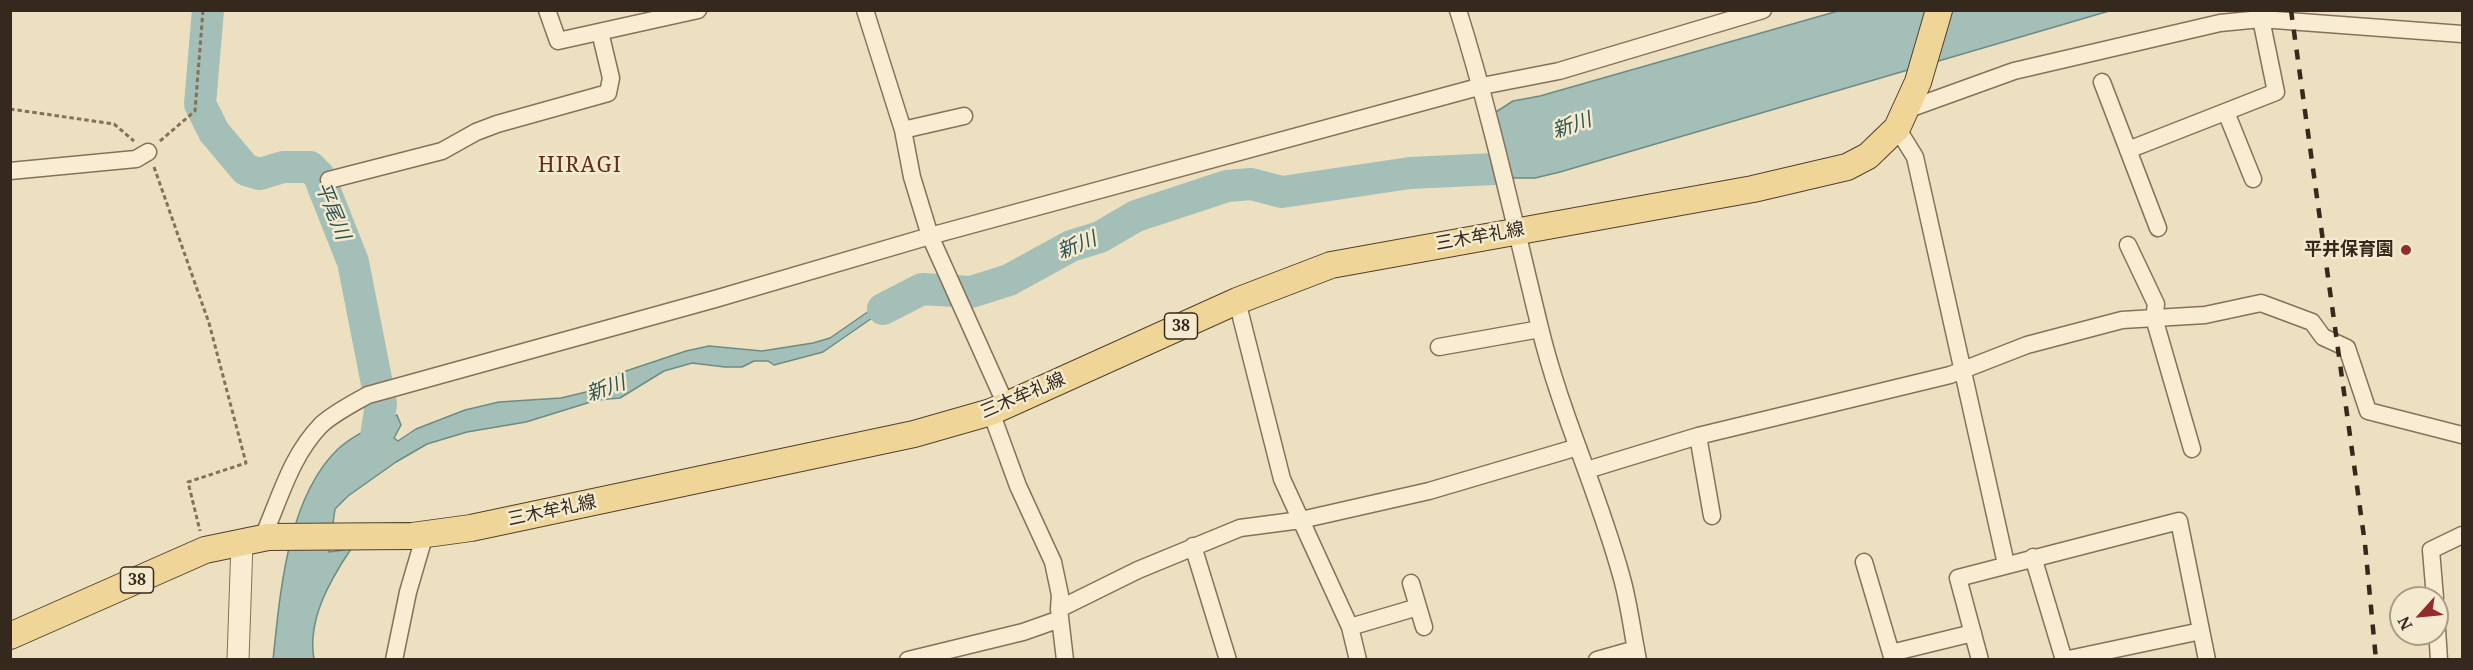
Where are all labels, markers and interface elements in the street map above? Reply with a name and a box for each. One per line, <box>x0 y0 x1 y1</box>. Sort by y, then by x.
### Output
water label: 新川 <box>1549 108 1595 144</box>
district label: HIRAGI <box>538 153 622 179</box>
water label: 平尾川 <box>310 179 354 243</box>
street label: 三木牟礼線 <box>1434 219 1526 255</box>
water label: 新川 <box>1054 227 1100 265</box>
place label: 平井保育園 <box>2304 239 2394 261</box>
marker: 平井保育園 <box>2399 243 2413 257</box>
road number: 38 <box>1164 313 1198 339</box>
street label: 三木牟礼線 <box>977 368 1069 424</box>
water label: 新川 <box>583 371 629 407</box>
street label: 三木牟礼線 <box>506 491 598 531</box>
road number: 38 <box>120 567 154 593</box>
north arrow <box>2389 586 2449 646</box>
text: N <box>2392 613 2417 634</box>

